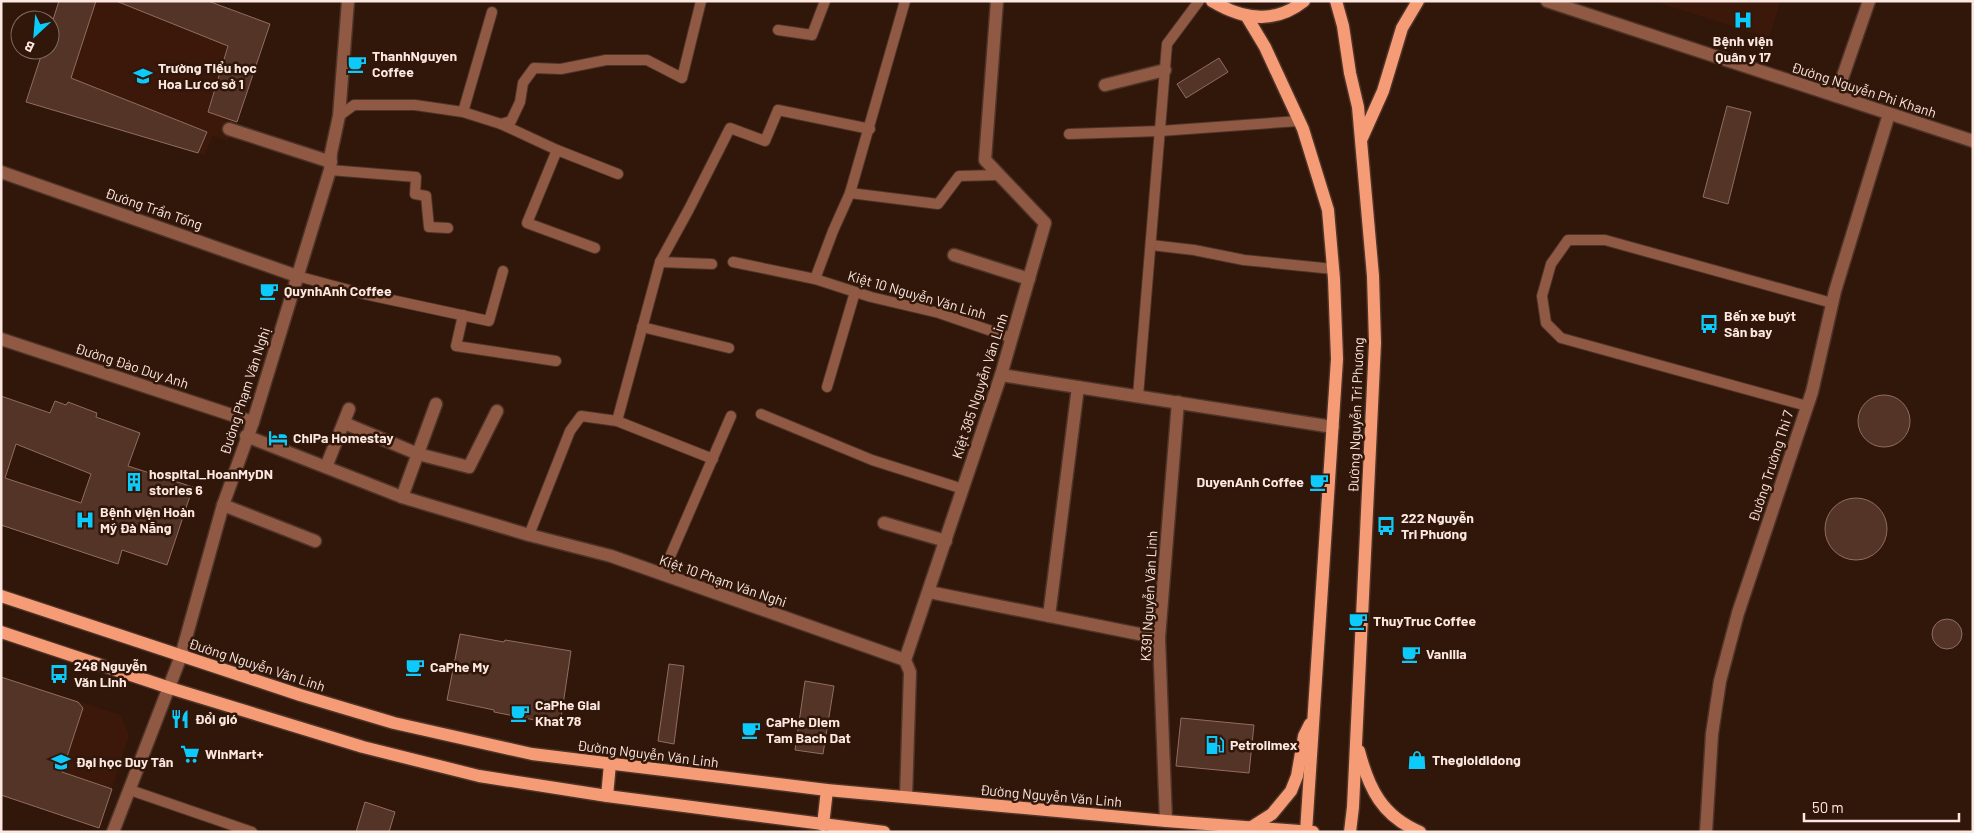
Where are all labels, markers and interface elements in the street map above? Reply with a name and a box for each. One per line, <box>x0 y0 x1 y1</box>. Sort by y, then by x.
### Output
hospital icon: Bệnh viện Quân y 17 <box>1732 9 1754 31</box>
north arrow <box>10 10 60 60</box>
place label: Bệnh viện Quân y 17 <box>1713 32 1773 65</box>
text: B <box>21 38 37 57</box>
place label: ThanhNguyen Coffee <box>372 47 457 80</box>
cafe icon: ThanhNguyen Coffee <box>346 53 368 75</box>
street label: Đường Nguyễn Phi Khanh <box>1790 58 1939 121</box>
place label: Trường Tiểu học Hoa Lư cơ sở 1 <box>158 59 257 92</box>
school or university icon: Trường Tiểu học Hoa Lư cơ sở 1 <box>132 65 154 87</box>
street label: Đường Trần Tống <box>103 184 205 233</box>
street label: Kiệt 10 Nguyễn Văn Linh <box>846 267 988 322</box>
cafe icon: QuynhAnh Coffee <box>258 280 280 302</box>
place label: QuynhAnh Coffee <box>284 282 392 299</box>
place label: Bến xe buýt Sân bay <box>1724 307 1796 340</box>
street label: Kiệt 385 Nguyễn Văn Linh <box>948 311 1011 461</box>
bus stop icon: Bến xe buýt Sân bay <box>1698 313 1720 335</box>
street label: Đường Phạm Văn Nghị <box>216 325 273 457</box>
street label: Đường Nguyễn Tri Phương <box>1344 337 1367 493</box>
street label: Đường Đào Duy Anh <box>73 339 191 392</box>
street label: Đường Trường Thi 7 <box>1745 408 1797 524</box>
hotel icon: ChiPa Homestay <box>267 427 289 449</box>
place label: ChiPa Homestay <box>293 429 394 446</box>
place label: hospital_HoanMyDN stories 6 <box>149 465 273 498</box>
building icon: hospital_HoanMyDN stories 6 <box>123 471 145 493</box>
cafe icon: DuyenAnh Coffee <box>1308 471 1330 493</box>
place label: DuyenAnh Coffee <box>1197 473 1304 490</box>
place label: Bệnh viện Hoàn Mỹ Đà Nẵng <box>100 503 195 536</box>
hospital icon: Bệnh viện Hoàn Mỹ Đà Nẵng <box>74 509 96 531</box>
place label: 222 Nguyễn Tri Phương <box>1401 509 1474 542</box>
bus stop icon: 222 Nguyễn Tri Phương <box>1375 515 1397 537</box>
street label: K391 Nguyễn Văn Linh <box>1137 530 1160 662</box>
street label: Kiệt 10 Phạm Văn Nghi <box>657 551 789 610</box>
cafe icon: ThuyTruc Coffee <box>1347 610 1369 632</box>
place label: ThuyTruc Coffee <box>1373 612 1476 629</box>
street label: Đường Nguyễn Văn Linh <box>187 634 327 695</box>
cafe icon: Vanilla <box>1400 643 1422 665</box>
place label: Vanilla <box>1426 645 1467 662</box>
cafe icon: CaPhe My <box>404 656 426 678</box>
place label: 248 Nguyễn Văn Linh <box>74 657 147 690</box>
place label: CaPhe My <box>430 658 489 675</box>
bus stop icon: 248 Nguyễn Văn Linh <box>48 663 70 685</box>
place label: CaPhe Giai Khat 78 <box>535 696 600 729</box>
cafe icon: CaPhe Giai Khat 78 <box>509 702 531 724</box>
restaurant icon: Đổi gió <box>169 708 191 730</box>
place label: Đổi gió <box>195 710 238 727</box>
place label: CaPhe Diem Tam Bach Dat <box>766 713 851 746</box>
cafe icon: CaPhe Diem Tam Bach Dat <box>740 719 762 741</box>
fuel station icon: Petrolimex <box>1204 734 1226 756</box>
street label: Đường Nguyễn Văn Linh <box>576 736 720 771</box>
place label: Petrolimex <box>1230 736 1298 753</box>
supermarket icon: WinMart+ <box>179 743 201 765</box>
place label: WinMart+ <box>205 745 264 762</box>
shop icon: Thegioididong <box>1406 749 1428 771</box>
school or university icon: Đại học Duy Tân <box>50 751 72 773</box>
place label: Thegioididong <box>1432 751 1521 768</box>
place label: Đại học Duy Tân <box>76 753 174 770</box>
street label: Đường Nguyễn Văn Linh <box>979 781 1123 810</box>
scale bar <box>1804 790 1959 822</box>
text: 50 m <box>1812 798 1844 816</box>

